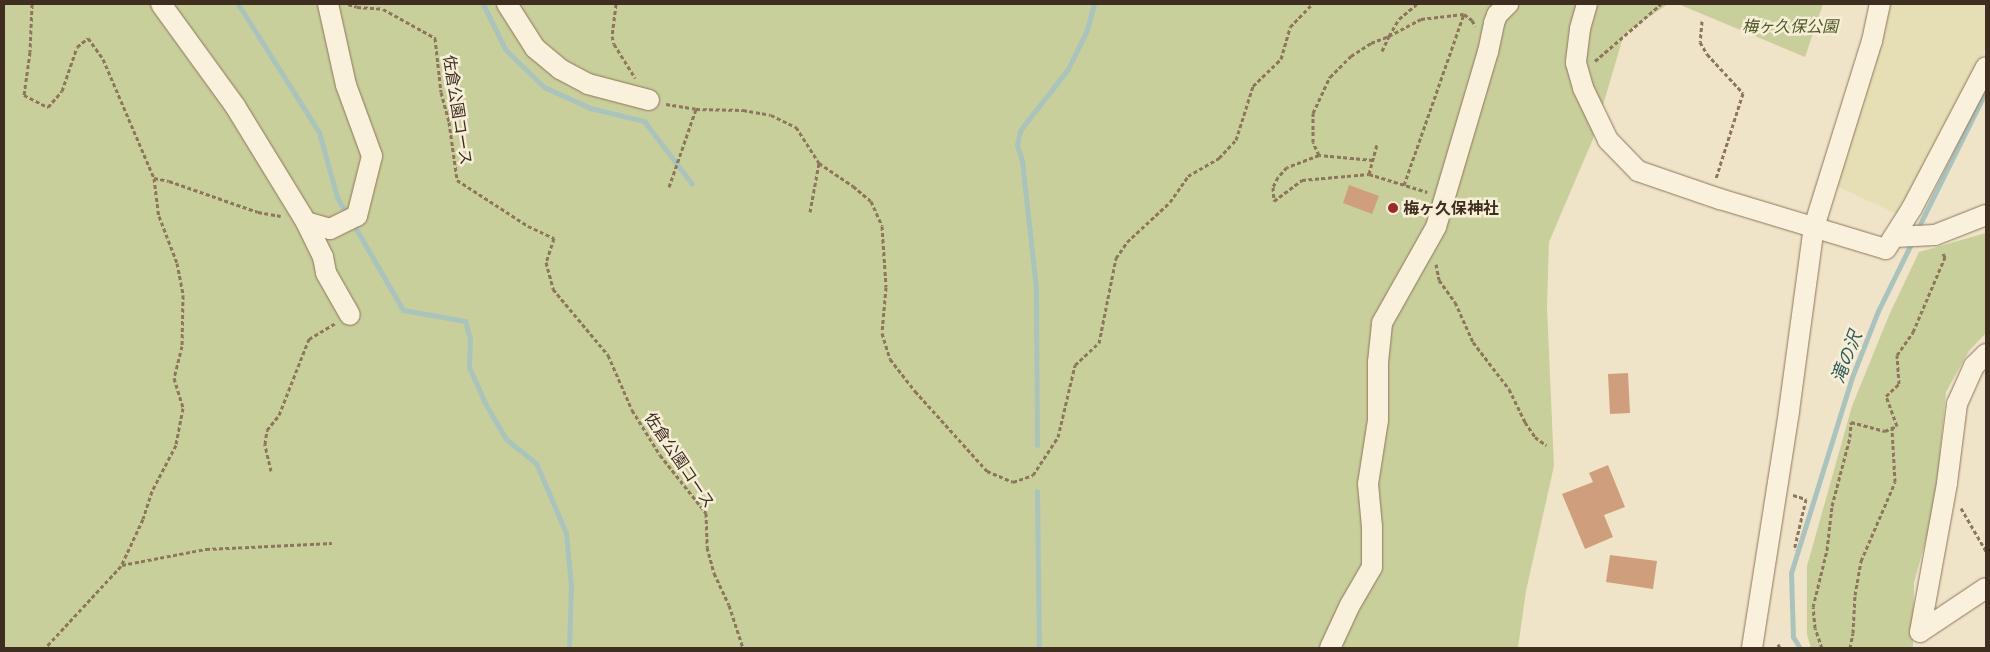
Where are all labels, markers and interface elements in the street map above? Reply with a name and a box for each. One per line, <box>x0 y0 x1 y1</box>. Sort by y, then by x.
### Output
park label: 梅ヶ久保公園 <box>1742 16 1838 36</box>
street label: 佐倉公園コース <box>440 53 476 167</box>
place label: 梅ヶ久保神社 <box>1403 198 1499 218</box>
marker: 梅ヶ久保神社 <box>1387 202 1399 214</box>
water label: 滝の沢 <box>1826 328 1866 386</box>
street label: 佐倉公園コース <box>641 408 719 512</box>

